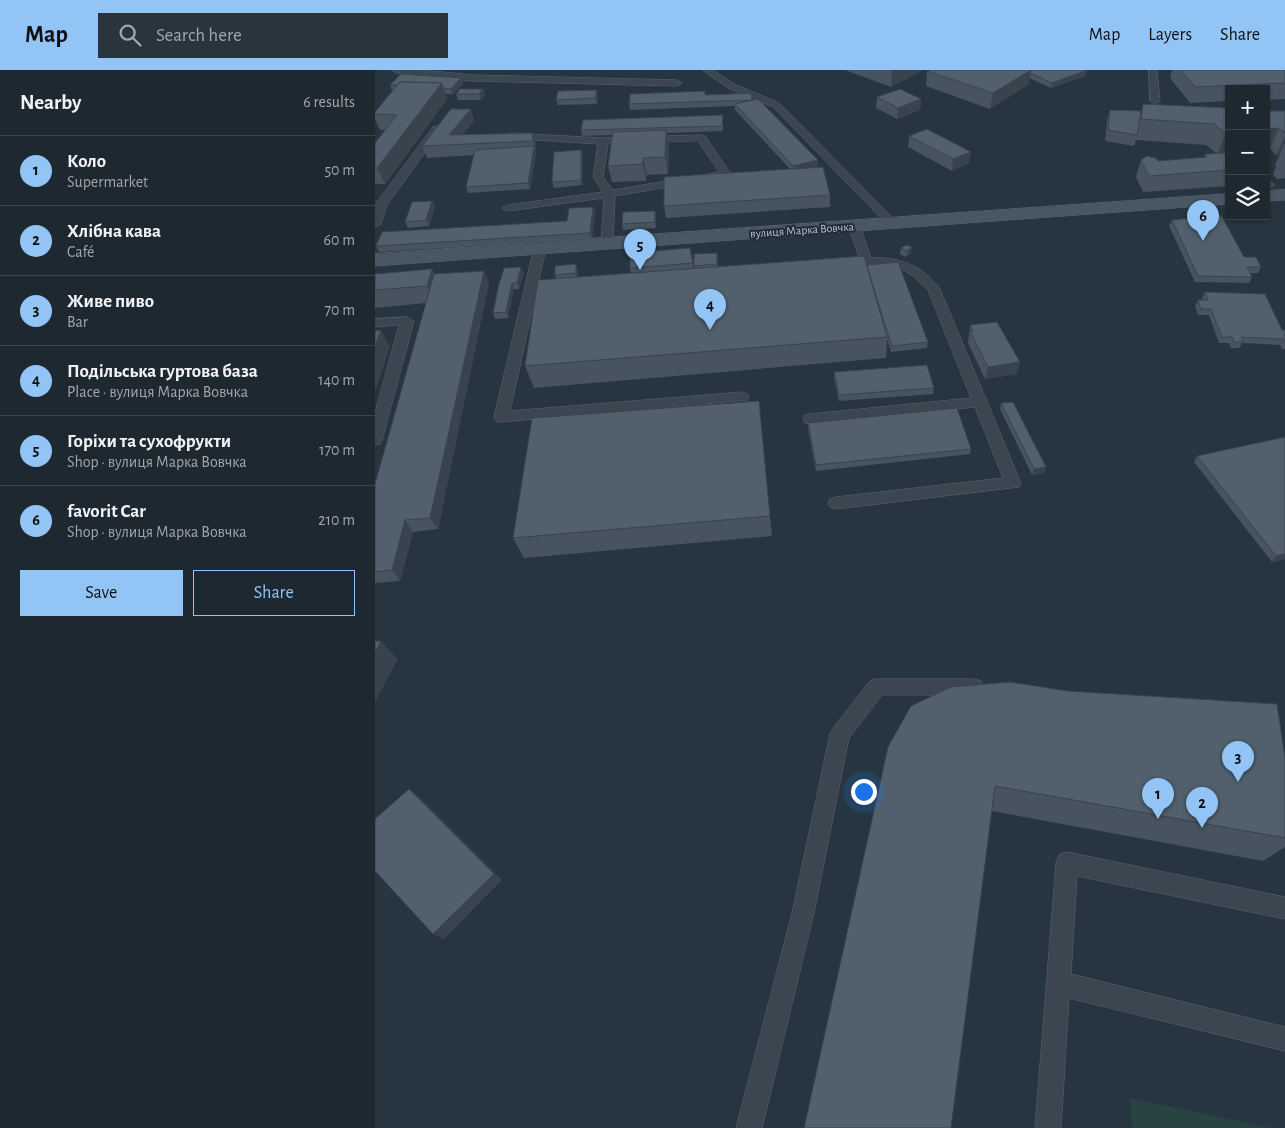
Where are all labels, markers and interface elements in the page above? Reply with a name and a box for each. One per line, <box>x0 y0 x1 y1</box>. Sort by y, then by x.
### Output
search box <box>98 13 448 58</box>
icon: search <box>116 21 144 49</box>
text: Map <box>25 23 68 47</box>
text: Search here <box>156 26 242 45</box>
text: Map <box>1089 26 1120 44</box>
text: Layers <box>1148 26 1192 44</box>
text: Share <box>1220 26 1260 44</box>
map controls <box>1225 85 1270 220</box>
button: + <box>1225 85 1270 130</box>
text: Nearby <box>20 92 81 113</box>
text: 6 results <box>303 94 355 110</box>
button: − <box>1225 130 1270 175</box>
text: Коло <box>67 152 106 171</box>
text: 1 <box>33 162 39 178</box>
text: 50 m <box>324 162 355 178</box>
text: Supermarket <box>67 174 148 190</box>
button: layers <box>1225 175 1270 220</box>
pin: 6 <box>1187 200 1219 241</box>
street label: вулиця Марка Вовчка <box>750 220 855 241</box>
text: Хлібна кава <box>67 222 161 241</box>
pin: 5 <box>624 229 656 270</box>
text: 2 <box>32 232 40 248</box>
text: 60 m <box>324 232 355 248</box>
text: Café <box>67 244 95 260</box>
pin: 4 <box>694 289 726 330</box>
text: Живе пиво <box>67 292 154 311</box>
text: 3 <box>33 302 39 318</box>
text: 70 m <box>324 302 355 318</box>
text: Bar <box>67 314 88 330</box>
text: Подільська гуртова база <box>67 362 258 381</box>
text: 4 <box>32 372 40 388</box>
text: 140 m <box>318 372 355 388</box>
text: Place · вулиця Марка Вовчка <box>67 384 248 400</box>
text: Горіхи та сухофрукти <box>67 432 231 451</box>
text: 5 <box>33 442 39 458</box>
text: 170 m <box>319 442 355 458</box>
text: Shop · вулиця Марка Вовчка <box>67 454 246 470</box>
text: favorit Car <box>67 502 146 521</box>
text: 6 <box>32 512 40 528</box>
text: 210 m <box>318 512 355 528</box>
text: Shop · вулиця Марка Вовчка <box>67 524 246 540</box>
button: Save <box>20 570 183 616</box>
button: Share <box>193 570 355 616</box>
pin: 3 <box>1222 741 1254 782</box>
pin: 1 <box>1142 778 1174 819</box>
your location <box>851 779 877 805</box>
pin: 2 <box>1186 787 1218 828</box>

